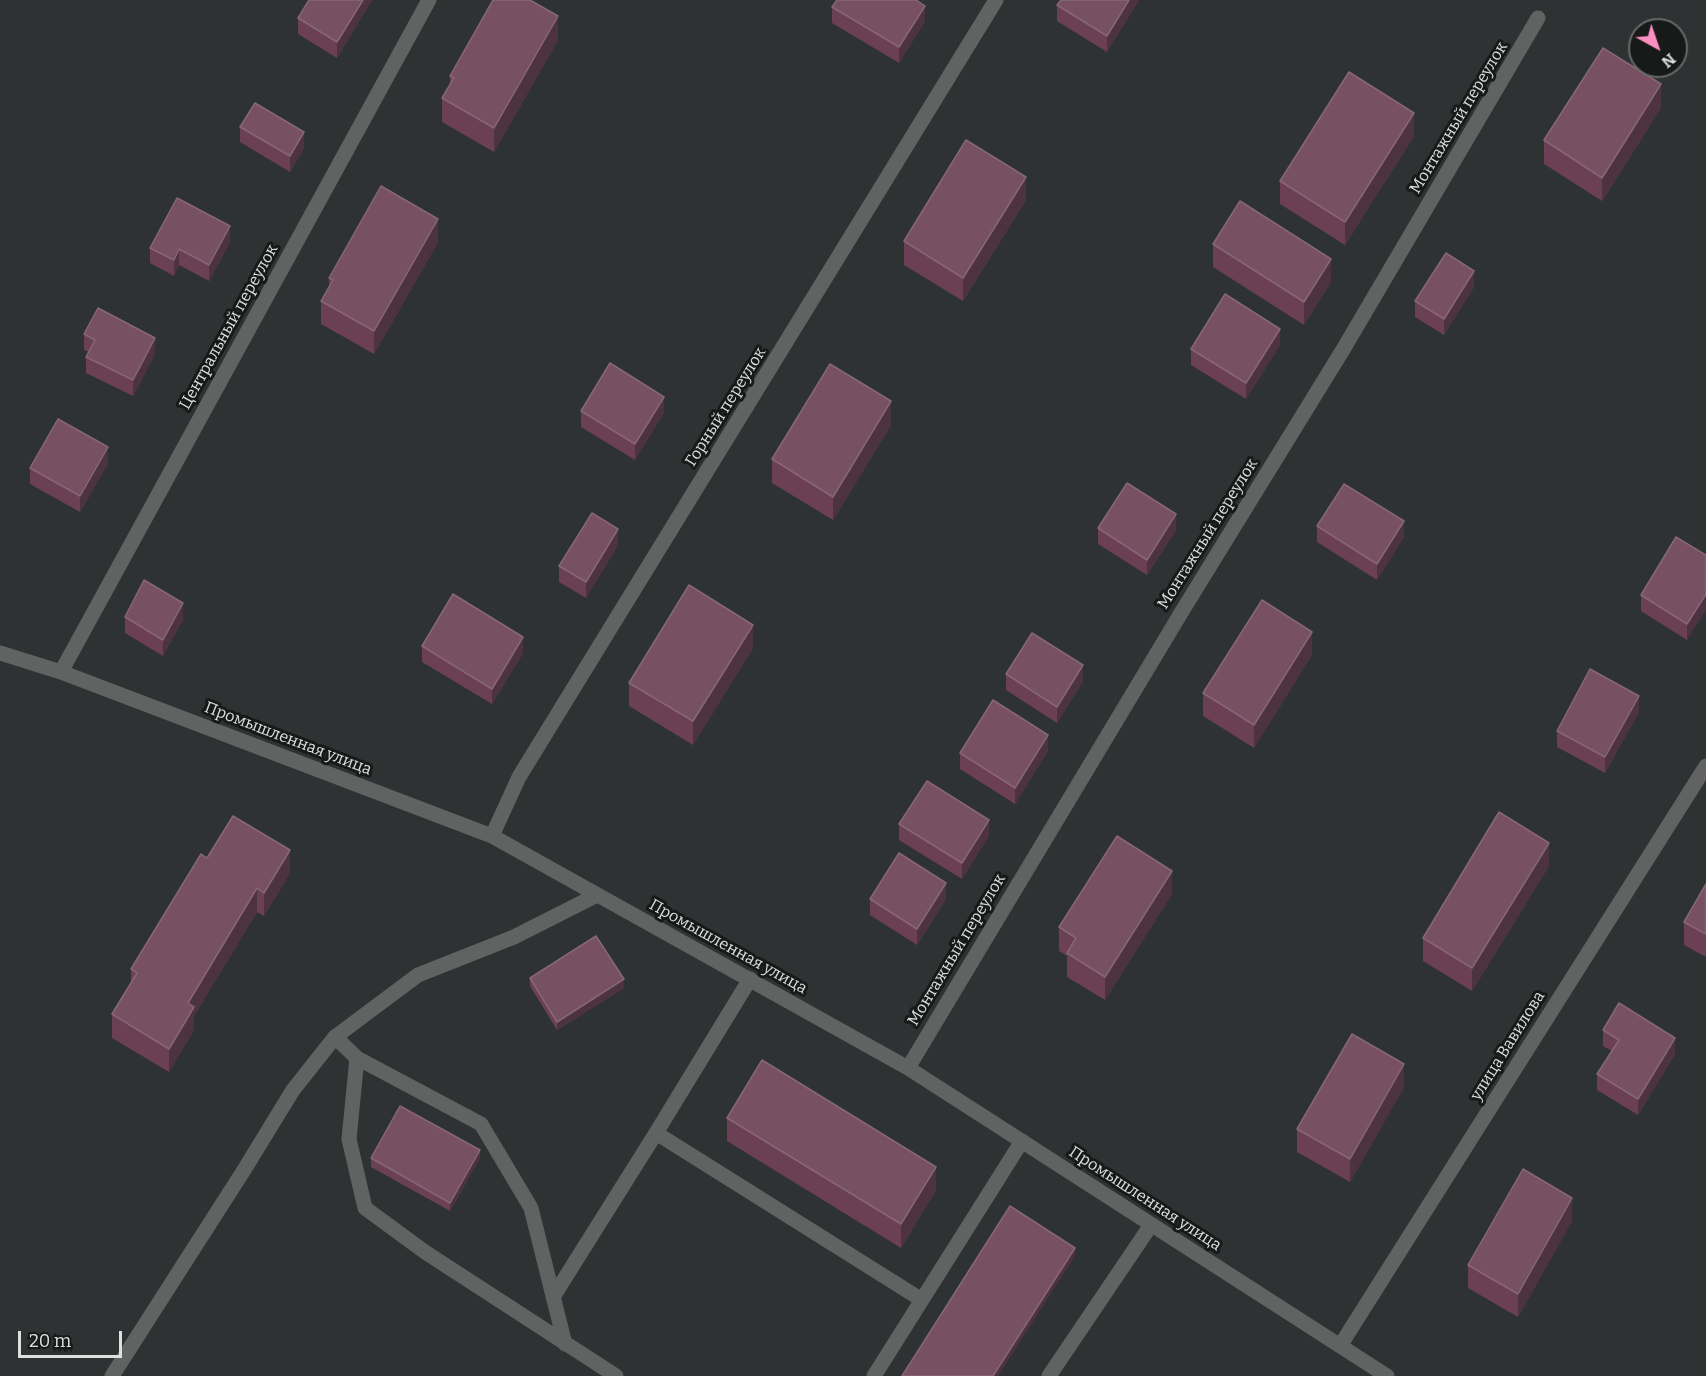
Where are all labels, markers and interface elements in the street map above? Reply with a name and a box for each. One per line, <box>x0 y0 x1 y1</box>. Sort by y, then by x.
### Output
north arrow <box>1628 18 1688 78</box>
street label: Монтажный переулок <box>1406 39 1512 197</box>
text: N <box>1658 49 1679 72</box>
street label: Центральный переулок <box>176 241 282 413</box>
street label: Горный переулок <box>682 344 770 470</box>
street label: Монтажный переулок <box>1154 455 1262 613</box>
street label: Промышленная улица <box>202 698 374 780</box>
street label: Монтажный переулок <box>904 871 1010 1029</box>
street label: Промышленная улица <box>646 896 810 998</box>
street label: улица Вавилова <box>1467 988 1549 1104</box>
street label: Промышленная улица <box>1065 1143 1225 1255</box>
scale bar <box>21 1319 124 1357</box>
text: 20 m <box>29 1330 71 1352</box>

